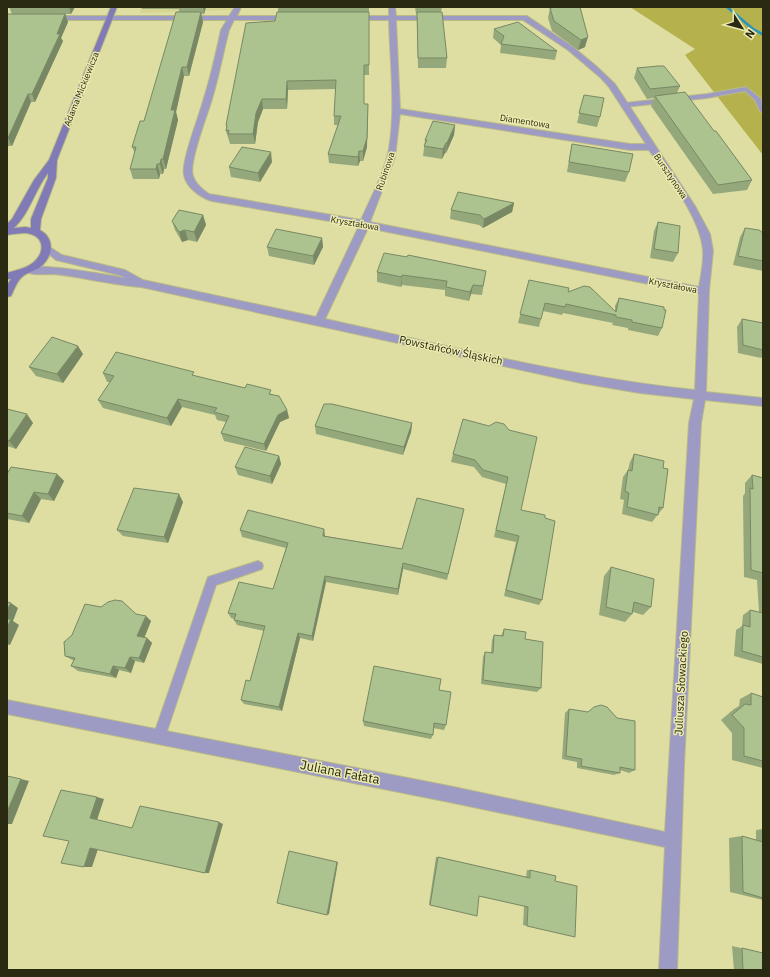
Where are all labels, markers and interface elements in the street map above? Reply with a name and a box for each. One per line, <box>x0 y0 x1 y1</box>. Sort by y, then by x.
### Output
north arrow <box>722 8 762 48</box>
text: N <box>742 27 758 41</box>
street label: Adama Mickiewicza <box>61 50 101 128</box>
street label: Diamentowa <box>499 112 551 130</box>
street label: Rubinowa <box>373 150 397 192</box>
street label: Bursztynowa <box>652 151 690 201</box>
street label: Kryształowa <box>330 213 380 233</box>
street label: Kryształowa <box>648 275 698 295</box>
street label: Powstańców Śląskich <box>398 332 504 368</box>
street label: Juliusza Słowackiego <box>671 630 691 736</box>
street label: Juliana Fałata <box>299 756 381 788</box>

